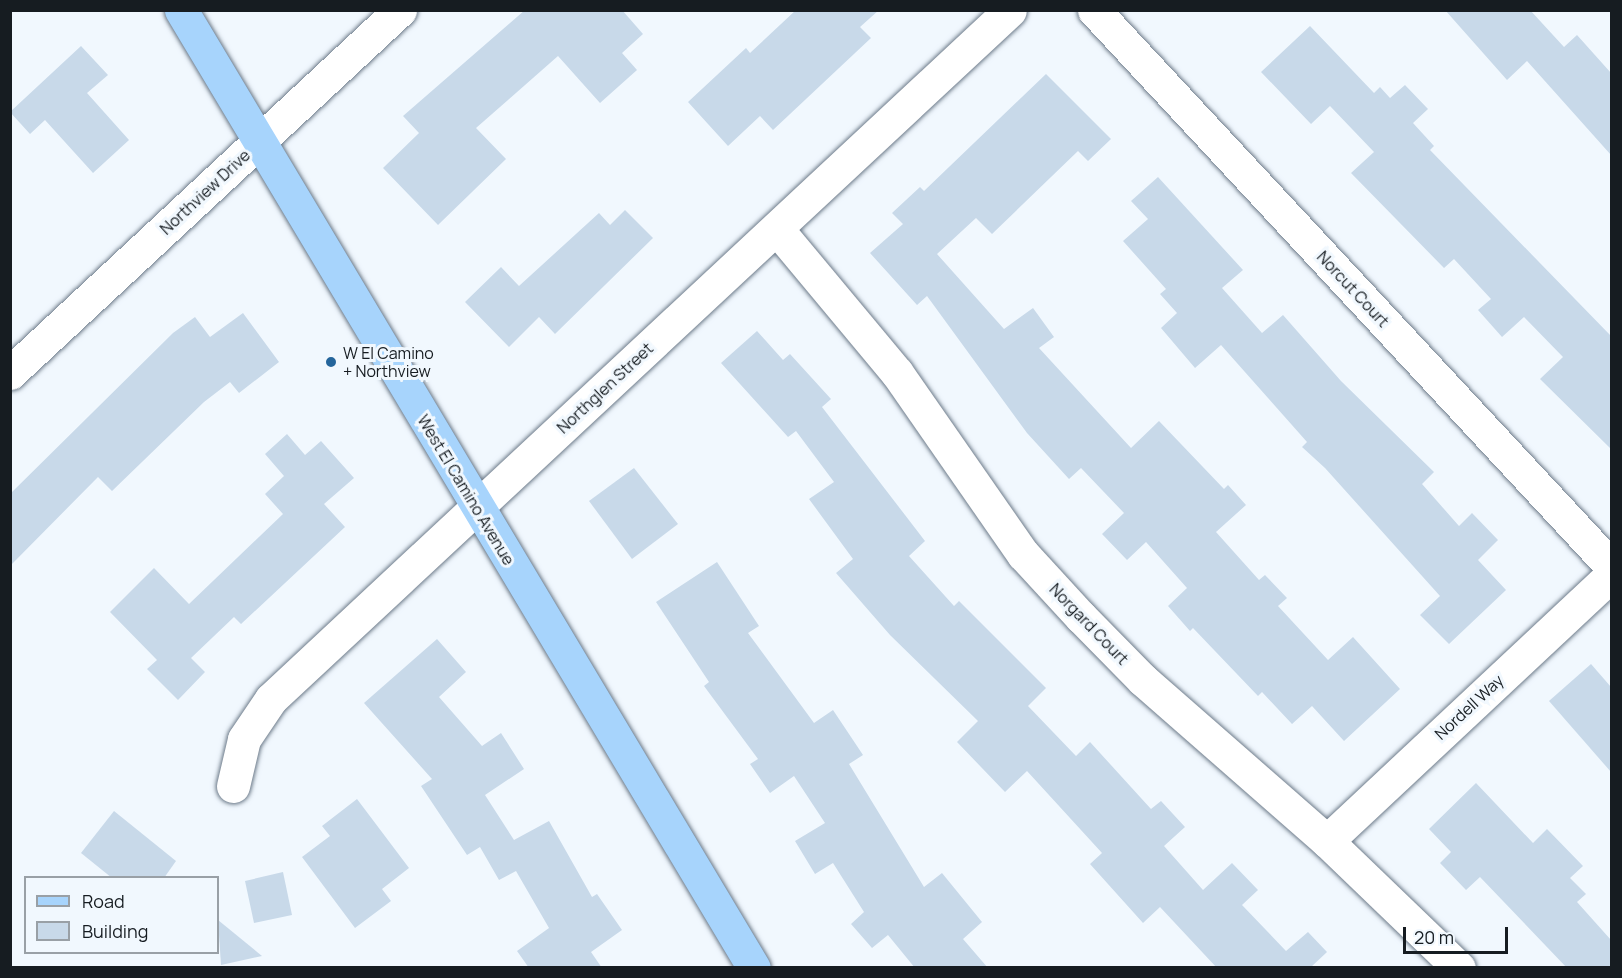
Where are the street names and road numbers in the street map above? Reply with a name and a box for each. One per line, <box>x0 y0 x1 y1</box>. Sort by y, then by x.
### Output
street label: Northview Drive <box>156 145 254 239</box>
street label: Norcut Court <box>1313 247 1393 331</box>
street label: Northglen Street <box>553 339 657 437</box>
street label: West El Camino Avenue <box>413 411 519 569</box>
street label: Norgard Court <box>1046 580 1132 668</box>
street label: Nordell Way <box>1431 670 1507 744</box>

